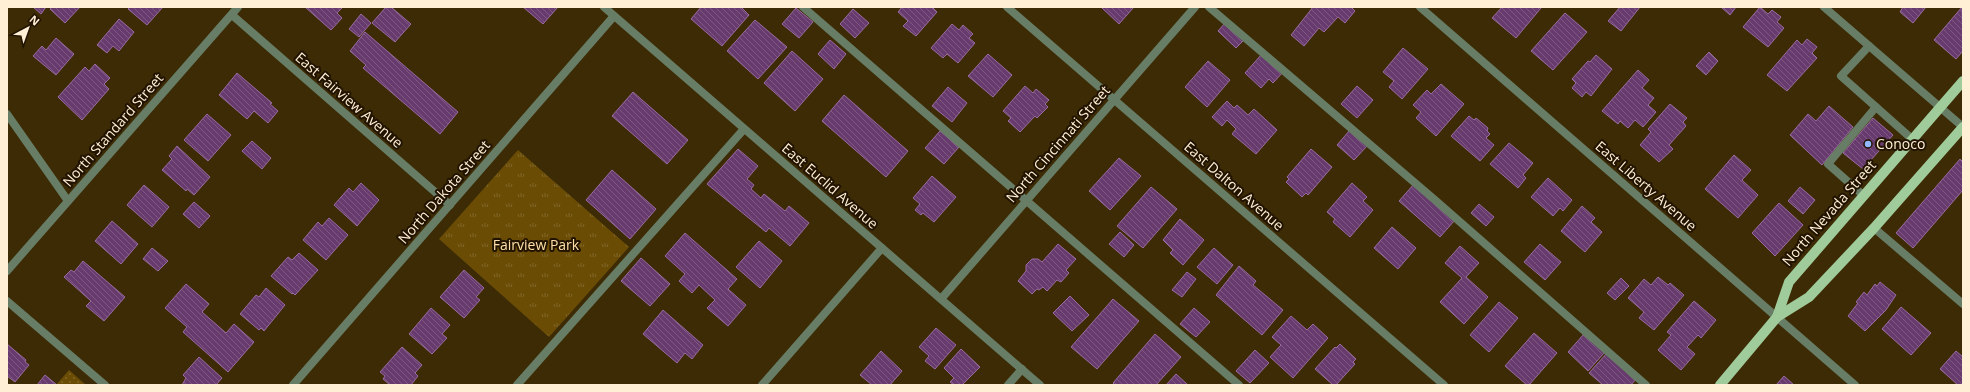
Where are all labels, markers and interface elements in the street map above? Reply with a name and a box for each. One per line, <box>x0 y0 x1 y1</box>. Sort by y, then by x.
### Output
north arrow <box>8 8 48 48</box>
text: N <box>27 11 43 29</box>
street label: East Fairview Avenue <box>291 48 407 152</box>
street label: North Standard Street <box>58 69 167 190</box>
street label: North Cincinnati Street <box>1001 81 1114 206</box>
place label: Conoco <box>1876 134 1925 153</box>
street label: North Dakota Street <box>393 136 494 247</box>
street label: East Liberty Avenue <box>1592 136 1701 235</box>
street label: East Dalton Avenue <box>1180 137 1288 234</box>
street label: East Euclid Avenue <box>778 138 883 233</box>
marker: Conoco <box>1863 139 1873 149</box>
street label: North Nevada Street <box>1777 156 1880 270</box>
park label: Fairview Park <box>493 235 580 254</box>

